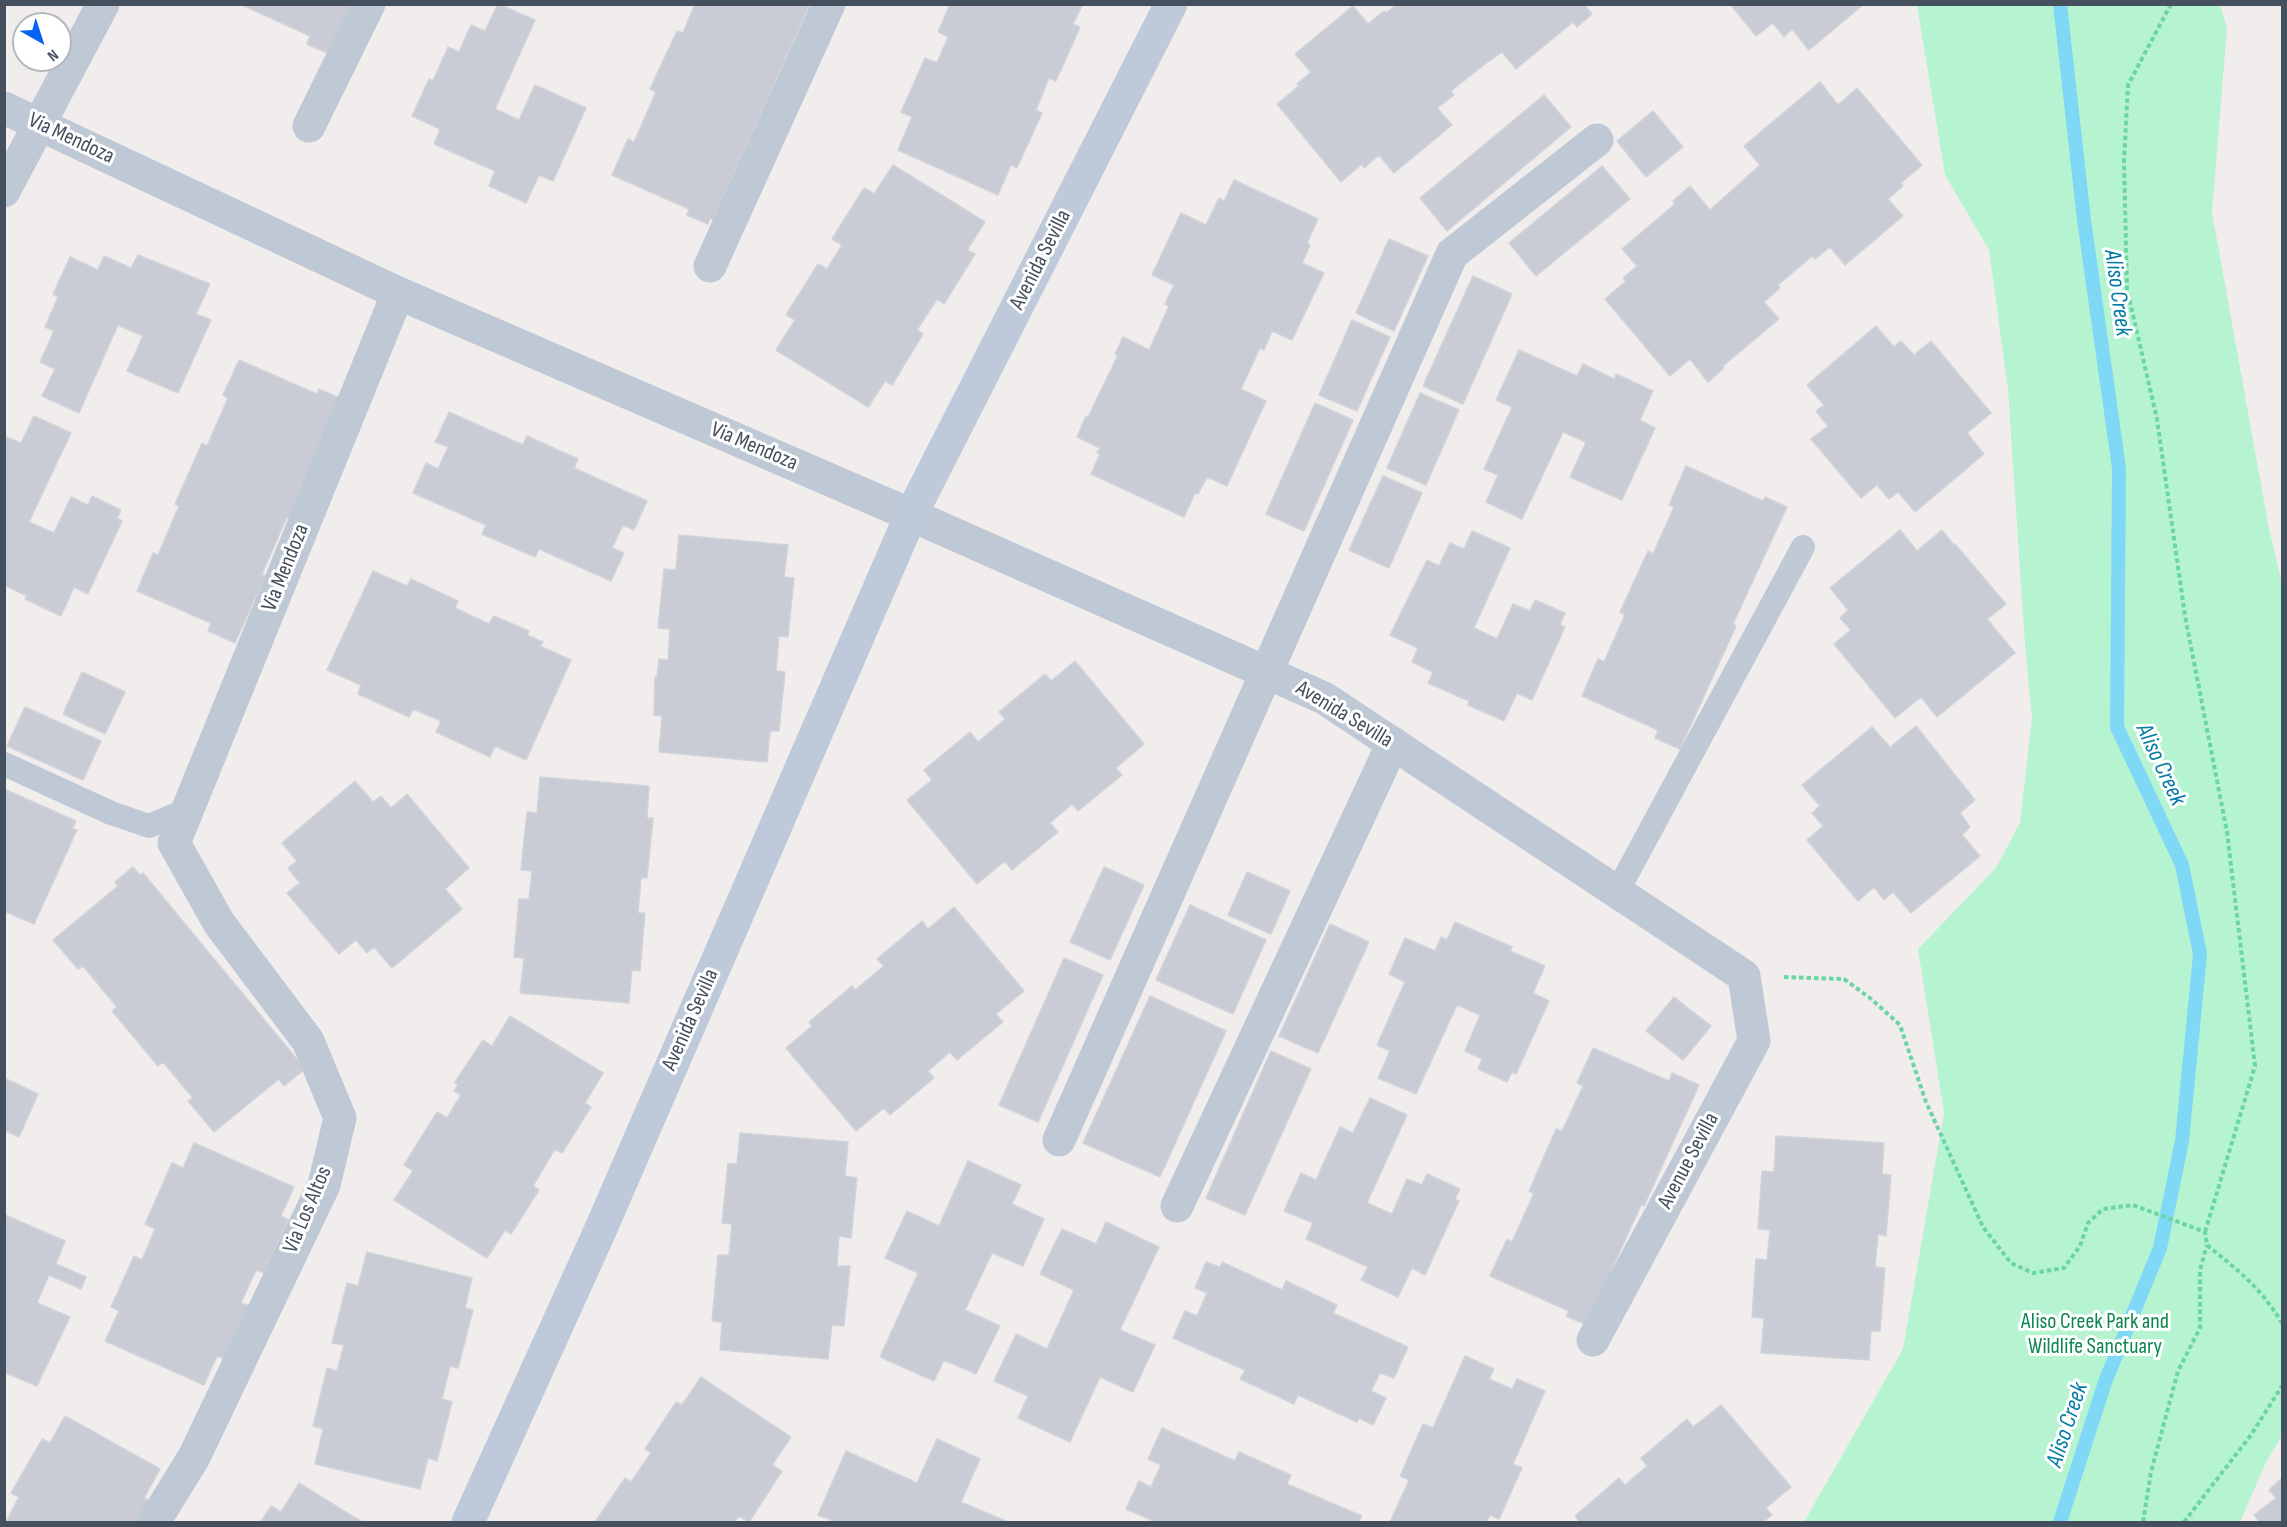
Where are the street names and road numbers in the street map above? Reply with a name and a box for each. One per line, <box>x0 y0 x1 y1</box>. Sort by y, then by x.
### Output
street label: Via Mendoza <box>24 108 118 170</box>
street label: Avenida Sevilla <box>1005 206 1077 314</box>
street label: Via Mendoza <box>707 417 801 477</box>
street label: Via Mendoza <box>257 521 315 615</box>
street label: Avenida Sevilla <box>1291 676 1397 754</box>
street label: Avenida Sevilla <box>657 965 725 1075</box>
street label: Avenue Sevilla <box>1653 1109 1725 1213</box>
street label: Via Los Altos <box>278 1163 338 1257</box>

